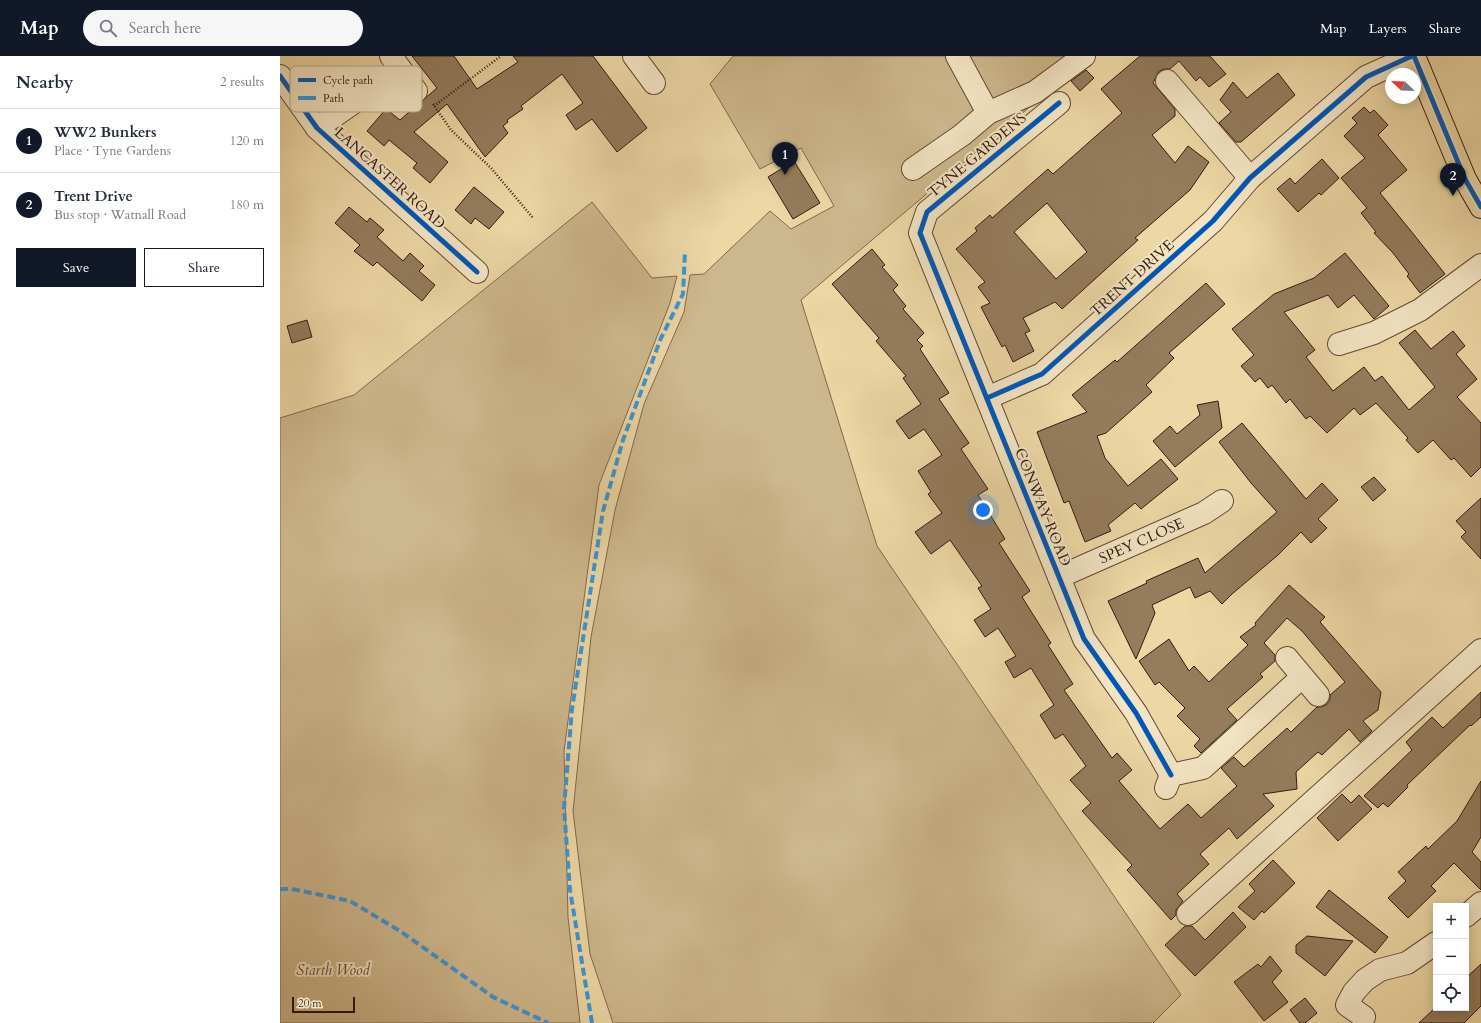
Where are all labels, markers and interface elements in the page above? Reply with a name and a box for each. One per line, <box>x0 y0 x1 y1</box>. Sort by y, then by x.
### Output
search box <box>83 10 363 46</box>
text: Map <box>20 15 59 41</box>
icon: search <box>97 17 119 39</box>
text: Search here <box>129 18 201 38</box>
text: Map <box>1320 19 1347 38</box>
text: Layers <box>1369 19 1407 38</box>
text: Share <box>1429 19 1461 38</box>
legend <box>290 66 422 112</box>
north arrow <box>1385 68 1421 104</box>
text: Nearby <box>16 71 73 94</box>
text: 2 results <box>220 73 264 91</box>
text: Cycle path <box>323 73 373 88</box>
text: Path <box>323 91 344 106</box>
street label: TYNE GARDENS <box>923 108 1031 202</box>
text: WW2 Bunkers <box>54 122 156 142</box>
street label: LANCASTER ROAD <box>330 123 450 233</box>
text: 1 <box>26 132 32 150</box>
text: 120 m <box>230 132 264 150</box>
text: Place · Tyne Gardens <box>54 142 171 160</box>
pin: 1 <box>772 142 798 175</box>
pin: 2 <box>1440 163 1466 196</box>
text: Trent Drive <box>54 186 133 206</box>
text: 2 <box>26 196 32 214</box>
text: 180 m <box>230 196 264 214</box>
text: Bus stop · Watnall Road <box>54 206 186 224</box>
street label: TRENT DRIVE <box>1086 235 1178 321</box>
button: Save <box>16 248 136 287</box>
button: Share <box>144 248 264 287</box>
street label: CONWAY ROAD <box>1010 445 1076 569</box>
your location <box>973 500 993 520</box>
street label: SPEY CLOSE <box>1096 513 1187 568</box>
map controls <box>1433 903 1469 1011</box>
button: + <box>1433 903 1469 939</box>
button: − <box>1433 939 1469 975</box>
park label: Starth Wood <box>296 960 370 980</box>
button: locate <box>1433 975 1469 1011</box>
scale bar <box>292 995 355 1014</box>
text: 20 m <box>298 996 322 1011</box>

